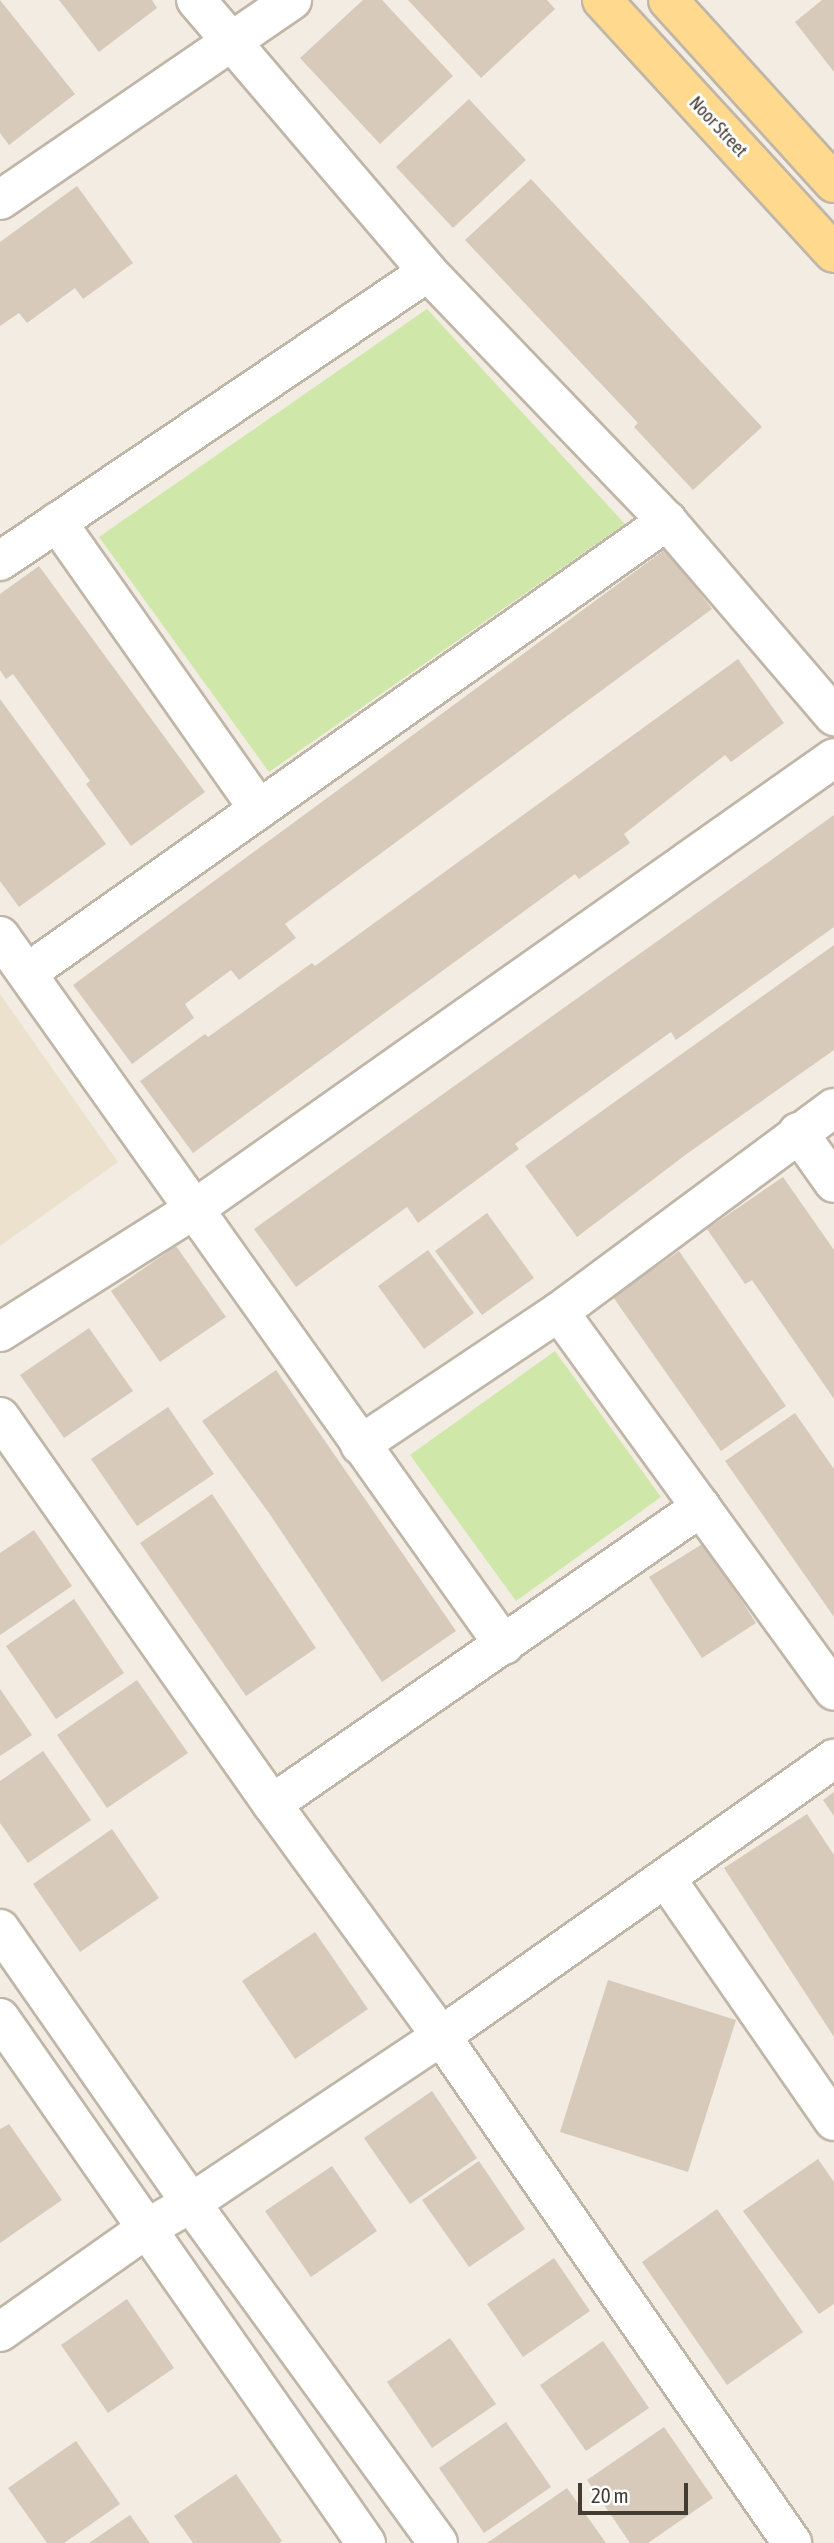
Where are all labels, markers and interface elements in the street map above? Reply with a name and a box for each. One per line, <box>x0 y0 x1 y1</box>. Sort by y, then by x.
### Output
street label: Noor Street <box>685 92 751 162</box>
scale bar <box>582 2470 692 2514</box>
text: 20 m <box>591 2483 629 2507</box>

